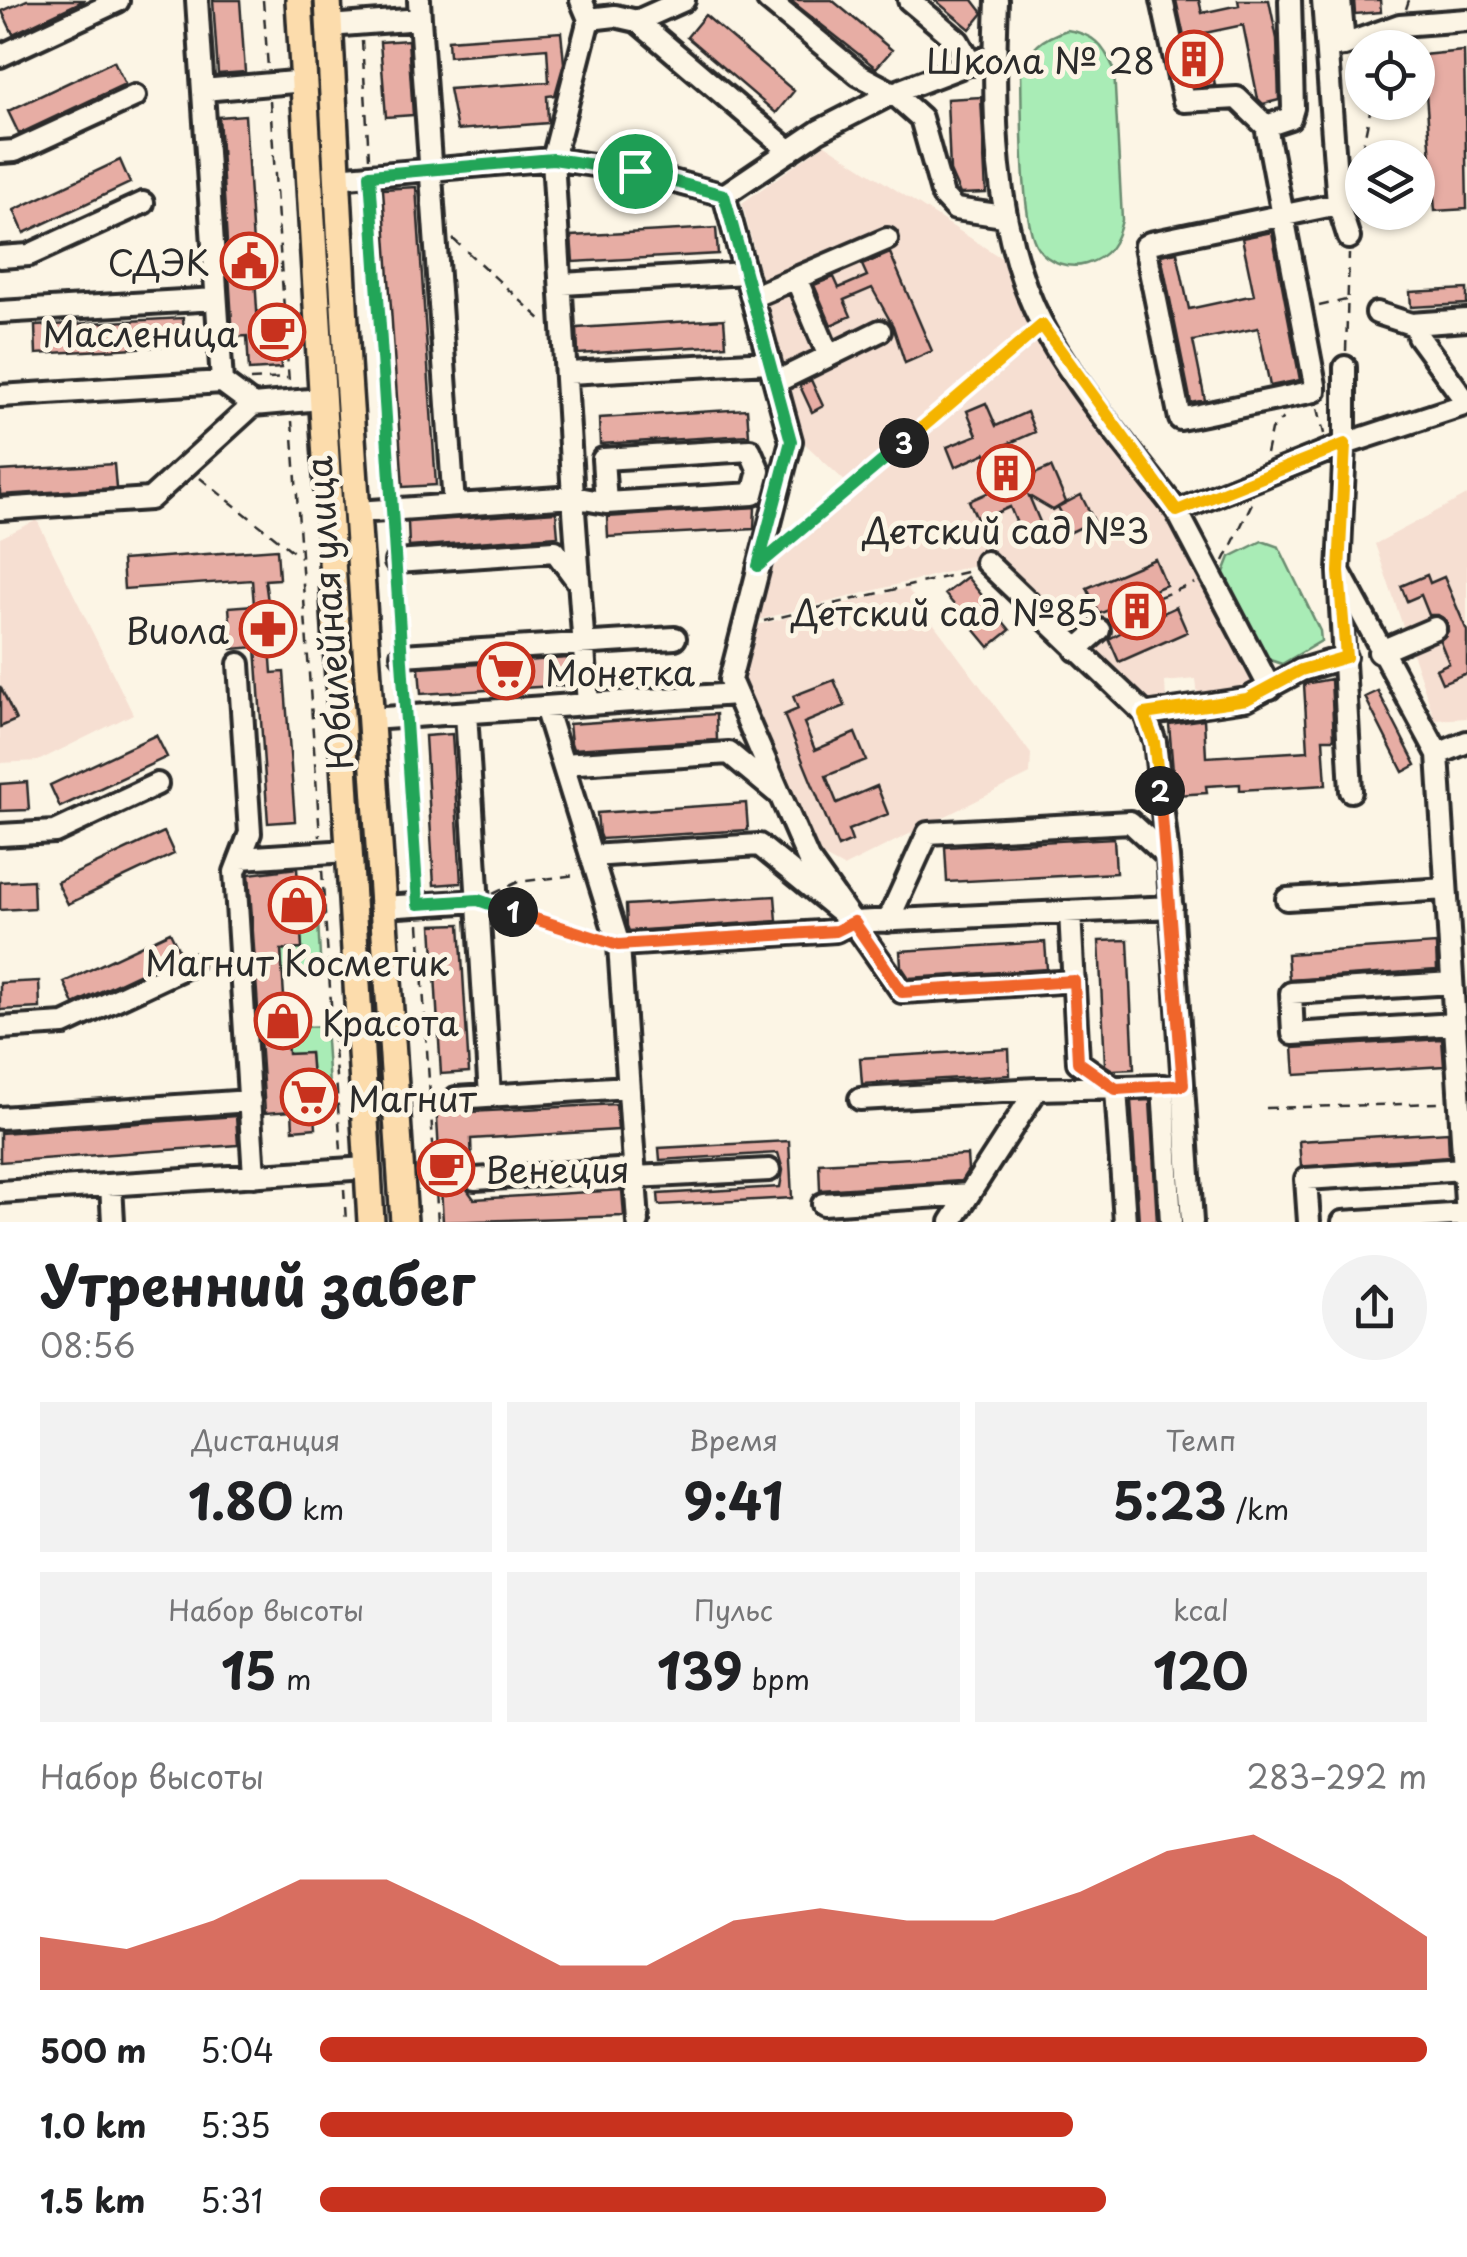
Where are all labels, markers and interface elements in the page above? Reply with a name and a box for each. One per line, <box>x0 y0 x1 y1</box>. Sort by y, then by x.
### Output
building icon: Школа № 28 <box>1164 29 1224 89</box>
map controls <box>1345 30 1435 230</box>
button: locate <box>1345 30 1435 120</box>
place label: Школа № 28 <box>926 33 1155 86</box>
pin <box>593 129 678 214</box>
button: layers <box>1345 140 1435 230</box>
icon: arrive <box>608 144 663 199</box>
public building icon: СДЭК <box>219 231 279 291</box>
place label: СДЭК <box>107 235 210 288</box>
cafe icon: Масленица <box>247 302 307 362</box>
place label: Масленица <box>42 306 238 359</box>
pin: 3 <box>879 418 929 468</box>
text: 3 <box>895 421 913 464</box>
building icon: Детский сад №3 <box>976 443 1036 503</box>
street label: Юбилейная улица <box>291 454 365 772</box>
place label: Детский сад №3 <box>862 503 1149 556</box>
building icon: Детский сад №85 <box>1107 581 1167 641</box>
place label: Детский сад №85 <box>790 585 1098 638</box>
pharmacy icon: Виола <box>238 599 298 659</box>
place label: Виола <box>125 603 229 656</box>
supermarket icon: Монетка <box>476 641 536 701</box>
place label: Монетка <box>545 645 695 698</box>
pin: 2 <box>1135 766 1185 816</box>
text: 2 <box>1150 769 1170 812</box>
shop icon: Магнит Косметик <box>267 875 327 935</box>
pin: 1 <box>488 887 538 937</box>
text: 1 <box>506 890 520 933</box>
place label: Магнит Косметик <box>145 935 449 988</box>
shop icon: Красота <box>253 991 313 1051</box>
place label: Красота <box>322 995 460 1048</box>
supermarket icon: Магнит <box>279 1067 339 1127</box>
place label: Магнит <box>348 1071 478 1124</box>
cafe icon: Венеция <box>416 1138 476 1198</box>
place label: Венеция <box>485 1142 630 1195</box>
text: Утренний забег <box>40 1242 475 1325</box>
button: share <box>1322 1255 1427 1360</box>
text: 08:56 <box>40 1321 135 1369</box>
text: Дистанция <box>192 1418 340 1461</box>
text: Время <box>689 1418 778 1461</box>
text: Темп <box>1165 1418 1236 1461</box>
text: 1.80 <box>188 1461 293 1537</box>
text: 9:41 <box>683 1461 783 1537</box>
text: 5:23 <box>1112 1461 1227 1537</box>
text: km <box>293 1487 344 1530</box>
text: /km <box>1227 1487 1289 1530</box>
text: Набор высоты <box>168 1588 364 1631</box>
text: Пульс <box>694 1588 773 1631</box>
text: kcal <box>1173 1588 1229 1631</box>
text: 15 <box>221 1631 277 1707</box>
text: 139 <box>657 1631 743 1707</box>
text: 120 <box>1153 1631 1249 1707</box>
text: m <box>277 1657 311 1700</box>
text: bpm <box>743 1657 810 1700</box>
text: Набор высоты <box>40 1752 264 1800</box>
text: 283–292 m <box>1247 1752 1427 1800</box>
text: 500 m <box>40 2026 146 2074</box>
text: 5:04 <box>200 2026 274 2074</box>
text: 1.0 km <box>40 2101 146 2149</box>
text: 5:35 <box>200 2101 271 2149</box>
text: 1.5 km <box>40 2176 145 2224</box>
text: 5:31 <box>200 2176 263 2224</box>

